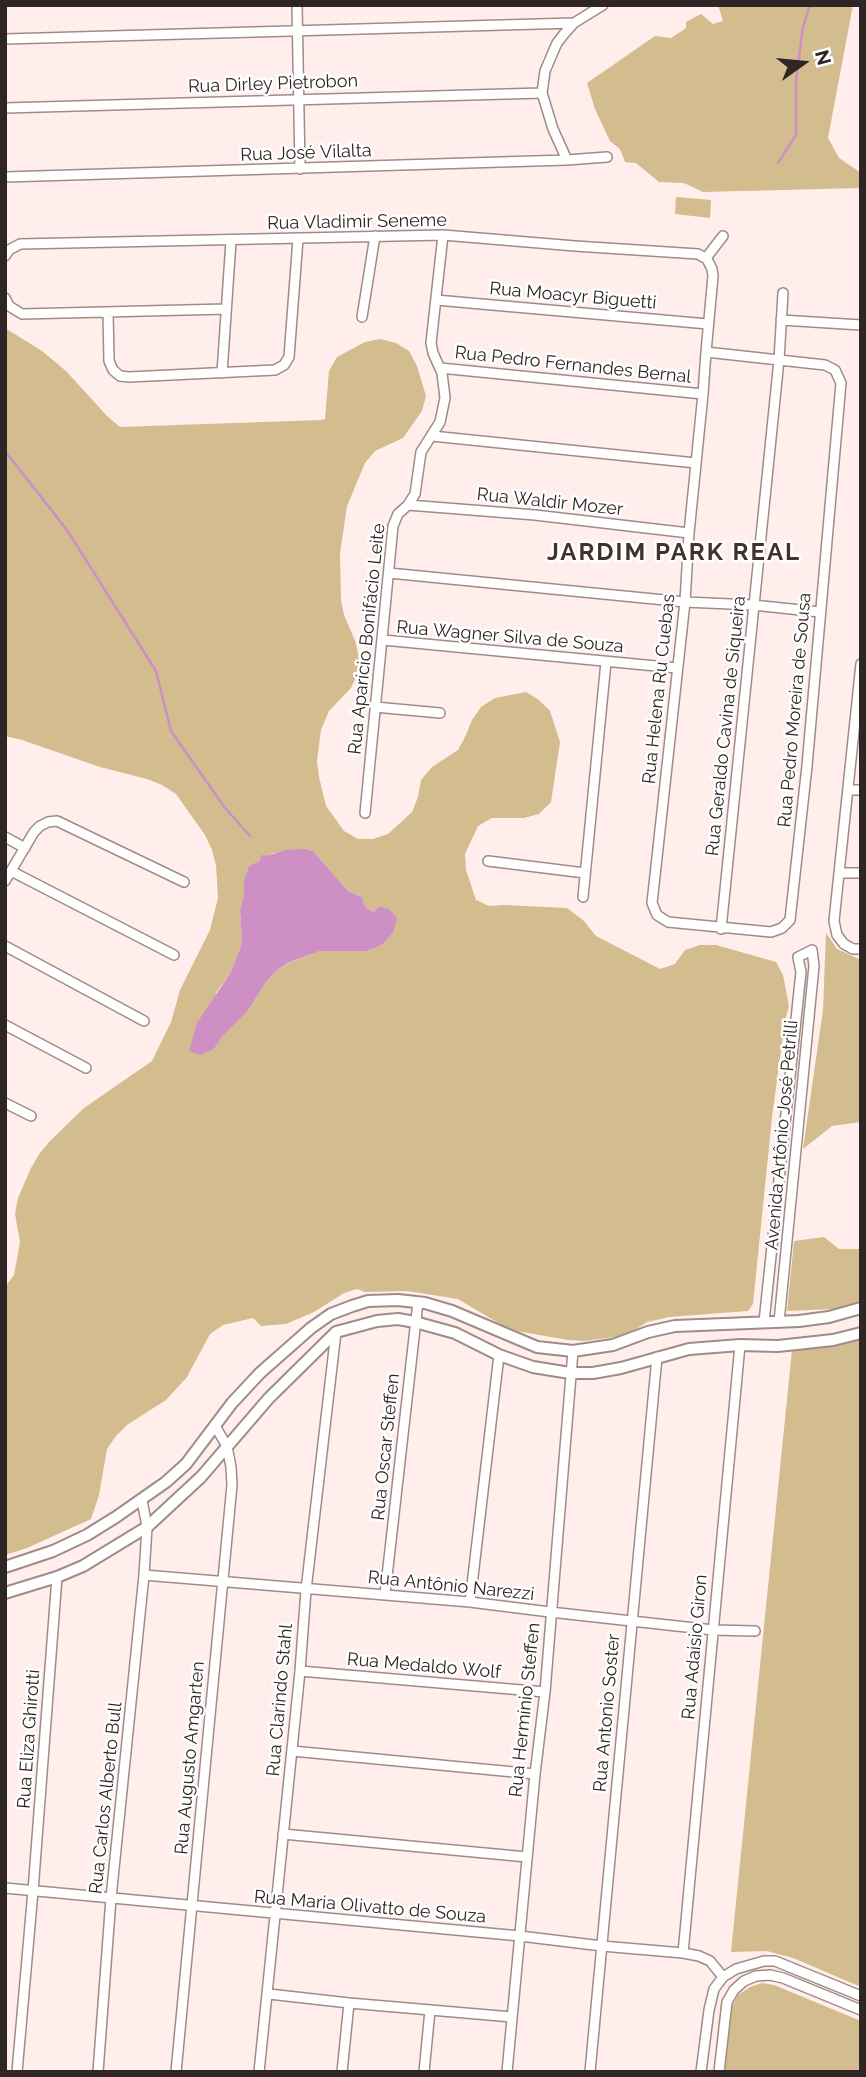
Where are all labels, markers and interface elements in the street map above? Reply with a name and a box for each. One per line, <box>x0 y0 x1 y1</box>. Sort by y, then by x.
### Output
north arrow <box>768 28 838 98</box>
text: N <box>811 48 836 67</box>
street label: Rua Dirley Pietrobon <box>188 70 358 98</box>
street label: Rua José Vilalta <box>240 140 372 166</box>
street label: Rua Vladimir Seneme <box>267 210 447 234</box>
street label: Rua Moacyr Biguetti <box>489 278 657 314</box>
street label: Rua Pedro Fernandes Bernal <box>454 342 692 388</box>
street label: Rua Waldir Mozer <box>476 484 624 520</box>
street label: Rua Aparício Bonifácio Leite <box>344 522 390 756</box>
district label: JARDIM PARK REAL <box>549 539 799 567</box>
street label: Rua Pedro Moreira de Sousa <box>774 592 816 828</box>
street label: Rua Helena Ru Cuebas <box>638 593 680 785</box>
street label: Rua Geraldo Cavina de Siqueira <box>702 595 750 857</box>
street label: Rua Wagner Silva de Souza <box>395 616 625 658</box>
street label: Avenida Artônio José Petrilli <box>761 1019 803 1251</box>
street label: Rua Oscar Steffen <box>368 1372 404 1522</box>
street label: Rua Antônio Narezzi <box>367 1567 535 1605</box>
street label: Rua Adaisio Giron <box>678 1574 712 1720</box>
street label: Rua Hermínio Steffen <box>505 1622 545 1798</box>
street label: Rua Clarindo Stahl <box>263 1623 297 1777</box>
street label: Rua Antonio Soster <box>589 1633 625 1793</box>
street label: Rua Medaldo Wolf <box>346 1649 502 1683</box>
street label: Rua Augusto Amgarten <box>171 1660 209 1856</box>
street label: Rua Eliza Ghirotti <box>13 1669 45 1809</box>
street label: Rua Carlos Alberto Bull <box>85 1701 127 1895</box>
street label: Rua Maria Olivatto de Souza <box>253 1886 487 1928</box>

